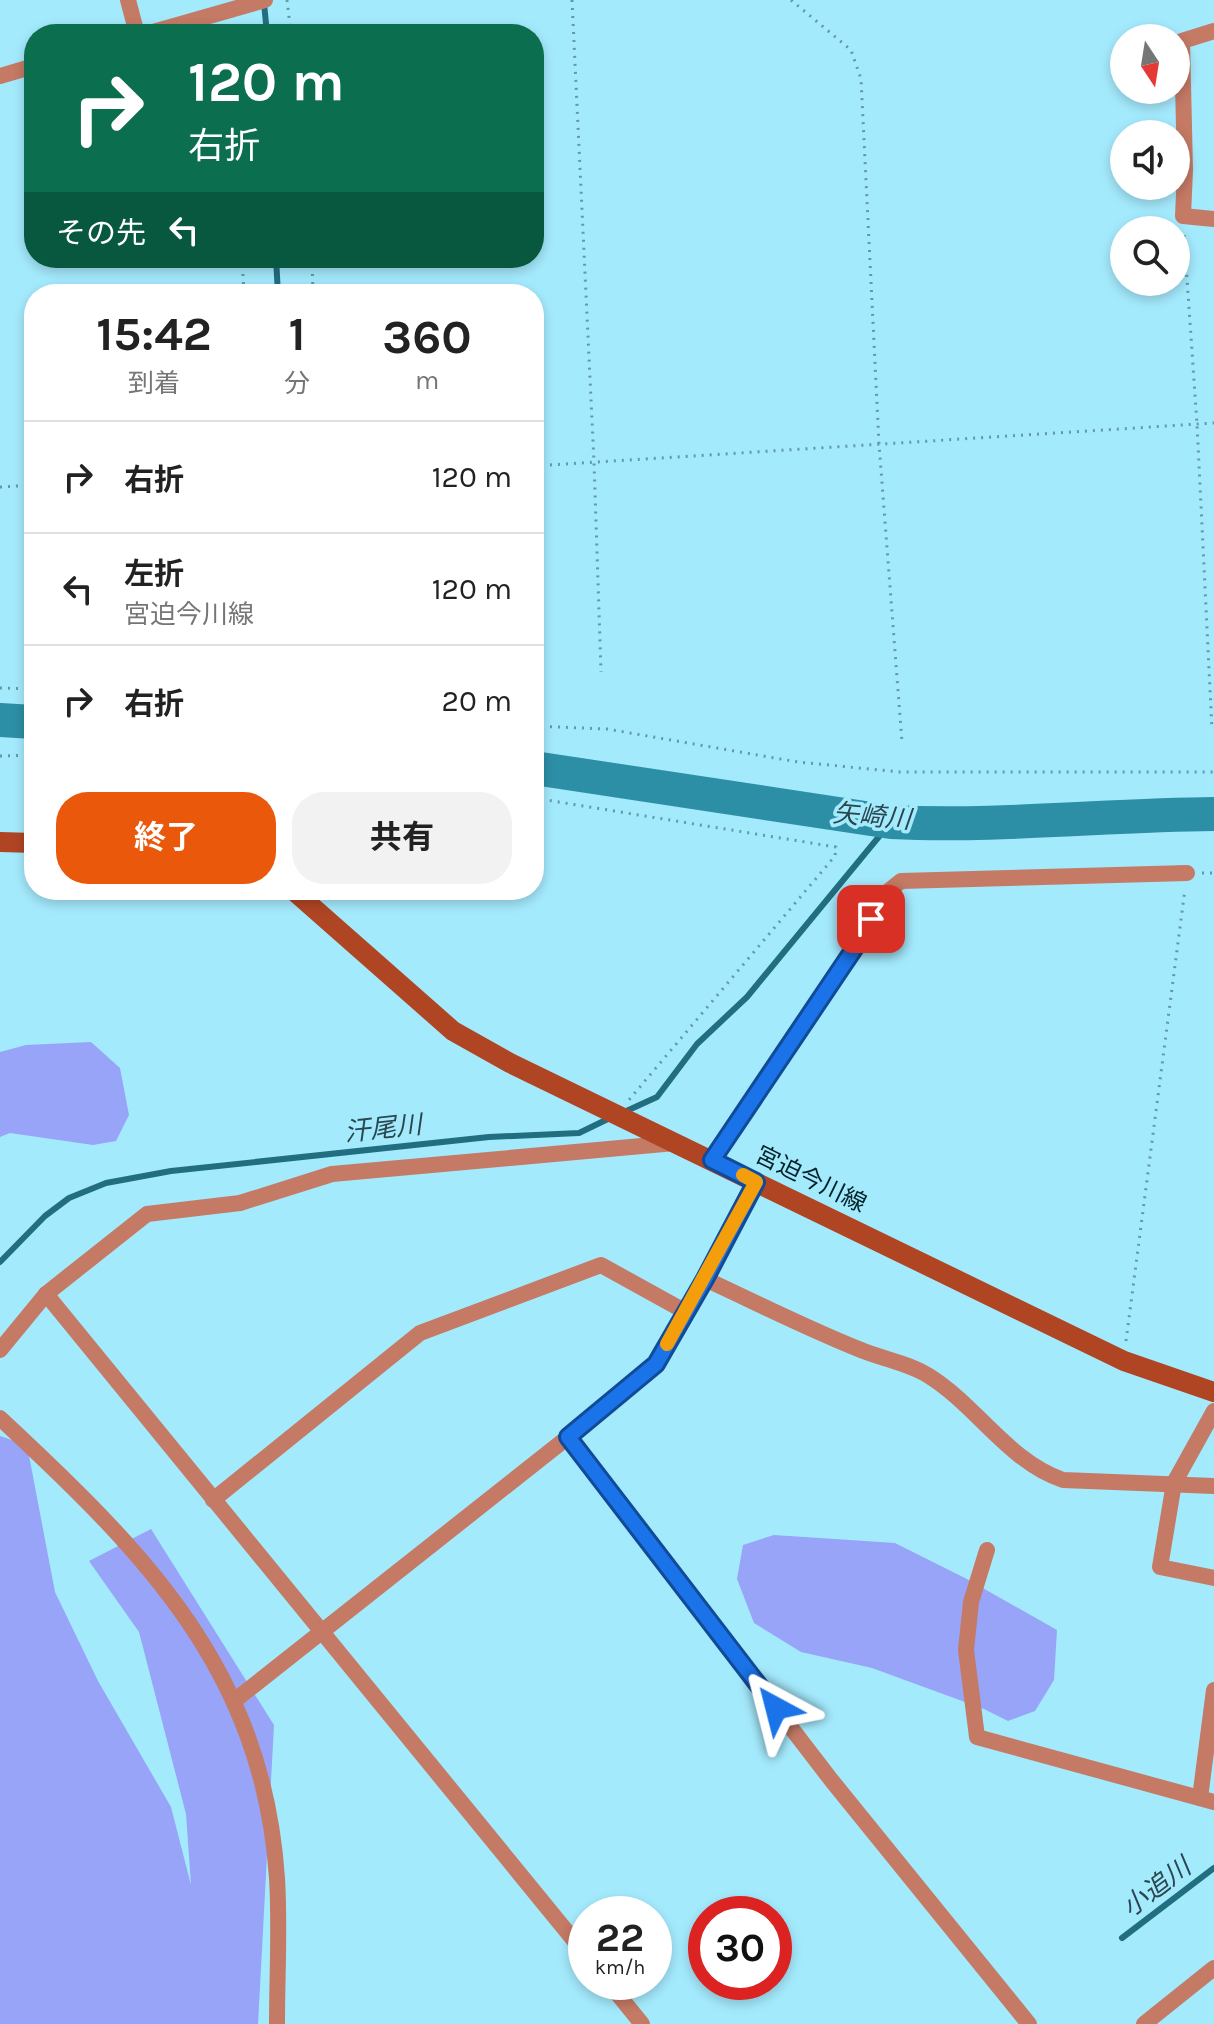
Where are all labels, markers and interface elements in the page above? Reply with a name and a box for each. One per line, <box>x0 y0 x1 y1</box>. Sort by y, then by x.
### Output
north arrow <box>1110 24 1190 104</box>
map controls <box>1110 24 1190 296</box>
text: 120 m <box>188 49 345 114</box>
icon: right <box>56 56 160 160</box>
button: sound <box>1110 120 1190 200</box>
text: 右折 <box>188 125 260 167</box>
icon: left <box>162 208 206 252</box>
text: その先 <box>56 215 146 251</box>
button: search <box>1110 216 1190 296</box>
text: 15:42 <box>96 306 212 362</box>
text: 1 <box>289 306 306 362</box>
text: 360 <box>382 309 472 365</box>
text: m <box>415 365 439 396</box>
text: 到着 <box>128 368 180 399</box>
text: 分 <box>284 368 310 399</box>
icon: right <box>56 455 100 499</box>
text: 120 m <box>432 459 512 495</box>
text: 右折 <box>124 462 184 498</box>
text: 左折 <box>124 556 184 592</box>
icon: left <box>56 567 100 611</box>
text: 120 m <box>432 571 512 607</box>
text: 宮迫今川線 <box>124 599 254 630</box>
icon: right <box>56 679 100 723</box>
text: 20 m <box>442 683 512 719</box>
text: 右折 <box>124 686 184 722</box>
button: 終了 <box>56 792 276 884</box>
button: 共有 <box>292 792 512 884</box>
water label: 矢崎川 <box>832 798 915 836</box>
pin <box>837 885 905 953</box>
icon: arrive <box>849 897 893 941</box>
water label: 汗尾川 <box>343 1109 426 1148</box>
street label: 宮迫今川線 <box>751 1140 871 1218</box>
position arrow <box>734 1666 818 1750</box>
water label: 小追川 <box>1116 1850 1199 1923</box>
speed limit sign: 30 <box>688 1896 792 2000</box>
text: 22 <box>596 1914 644 1961</box>
text: km/h <box>595 1956 645 1979</box>

